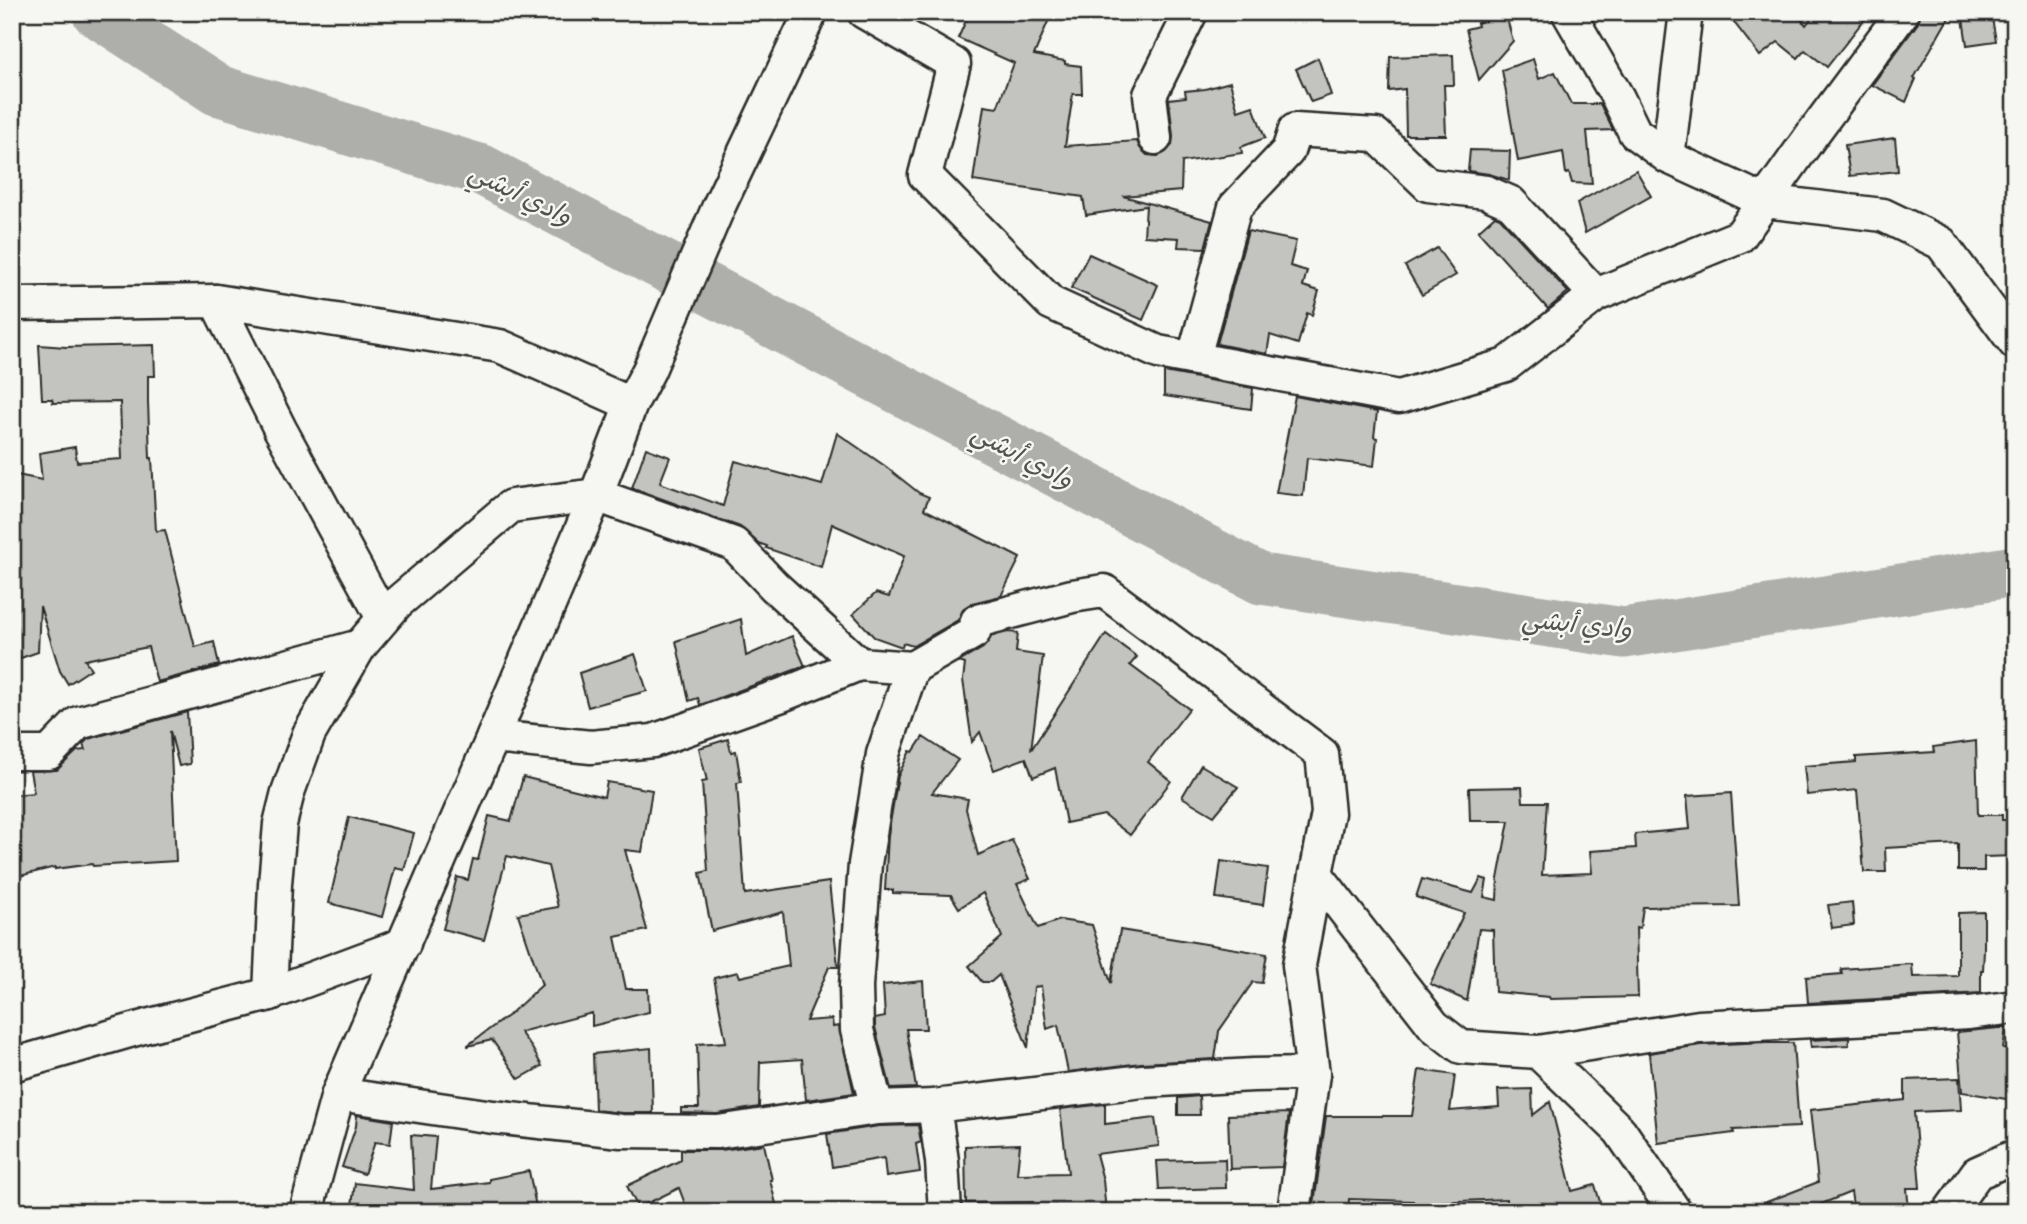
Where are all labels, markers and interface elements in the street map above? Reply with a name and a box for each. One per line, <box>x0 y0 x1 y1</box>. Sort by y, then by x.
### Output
water label: وادي أبشي <box>461 153 578 238</box>
water label: وادي أبشي <box>963 414 1080 502</box>
water label: وادي أبشي <box>1520 600 1634 652</box>

